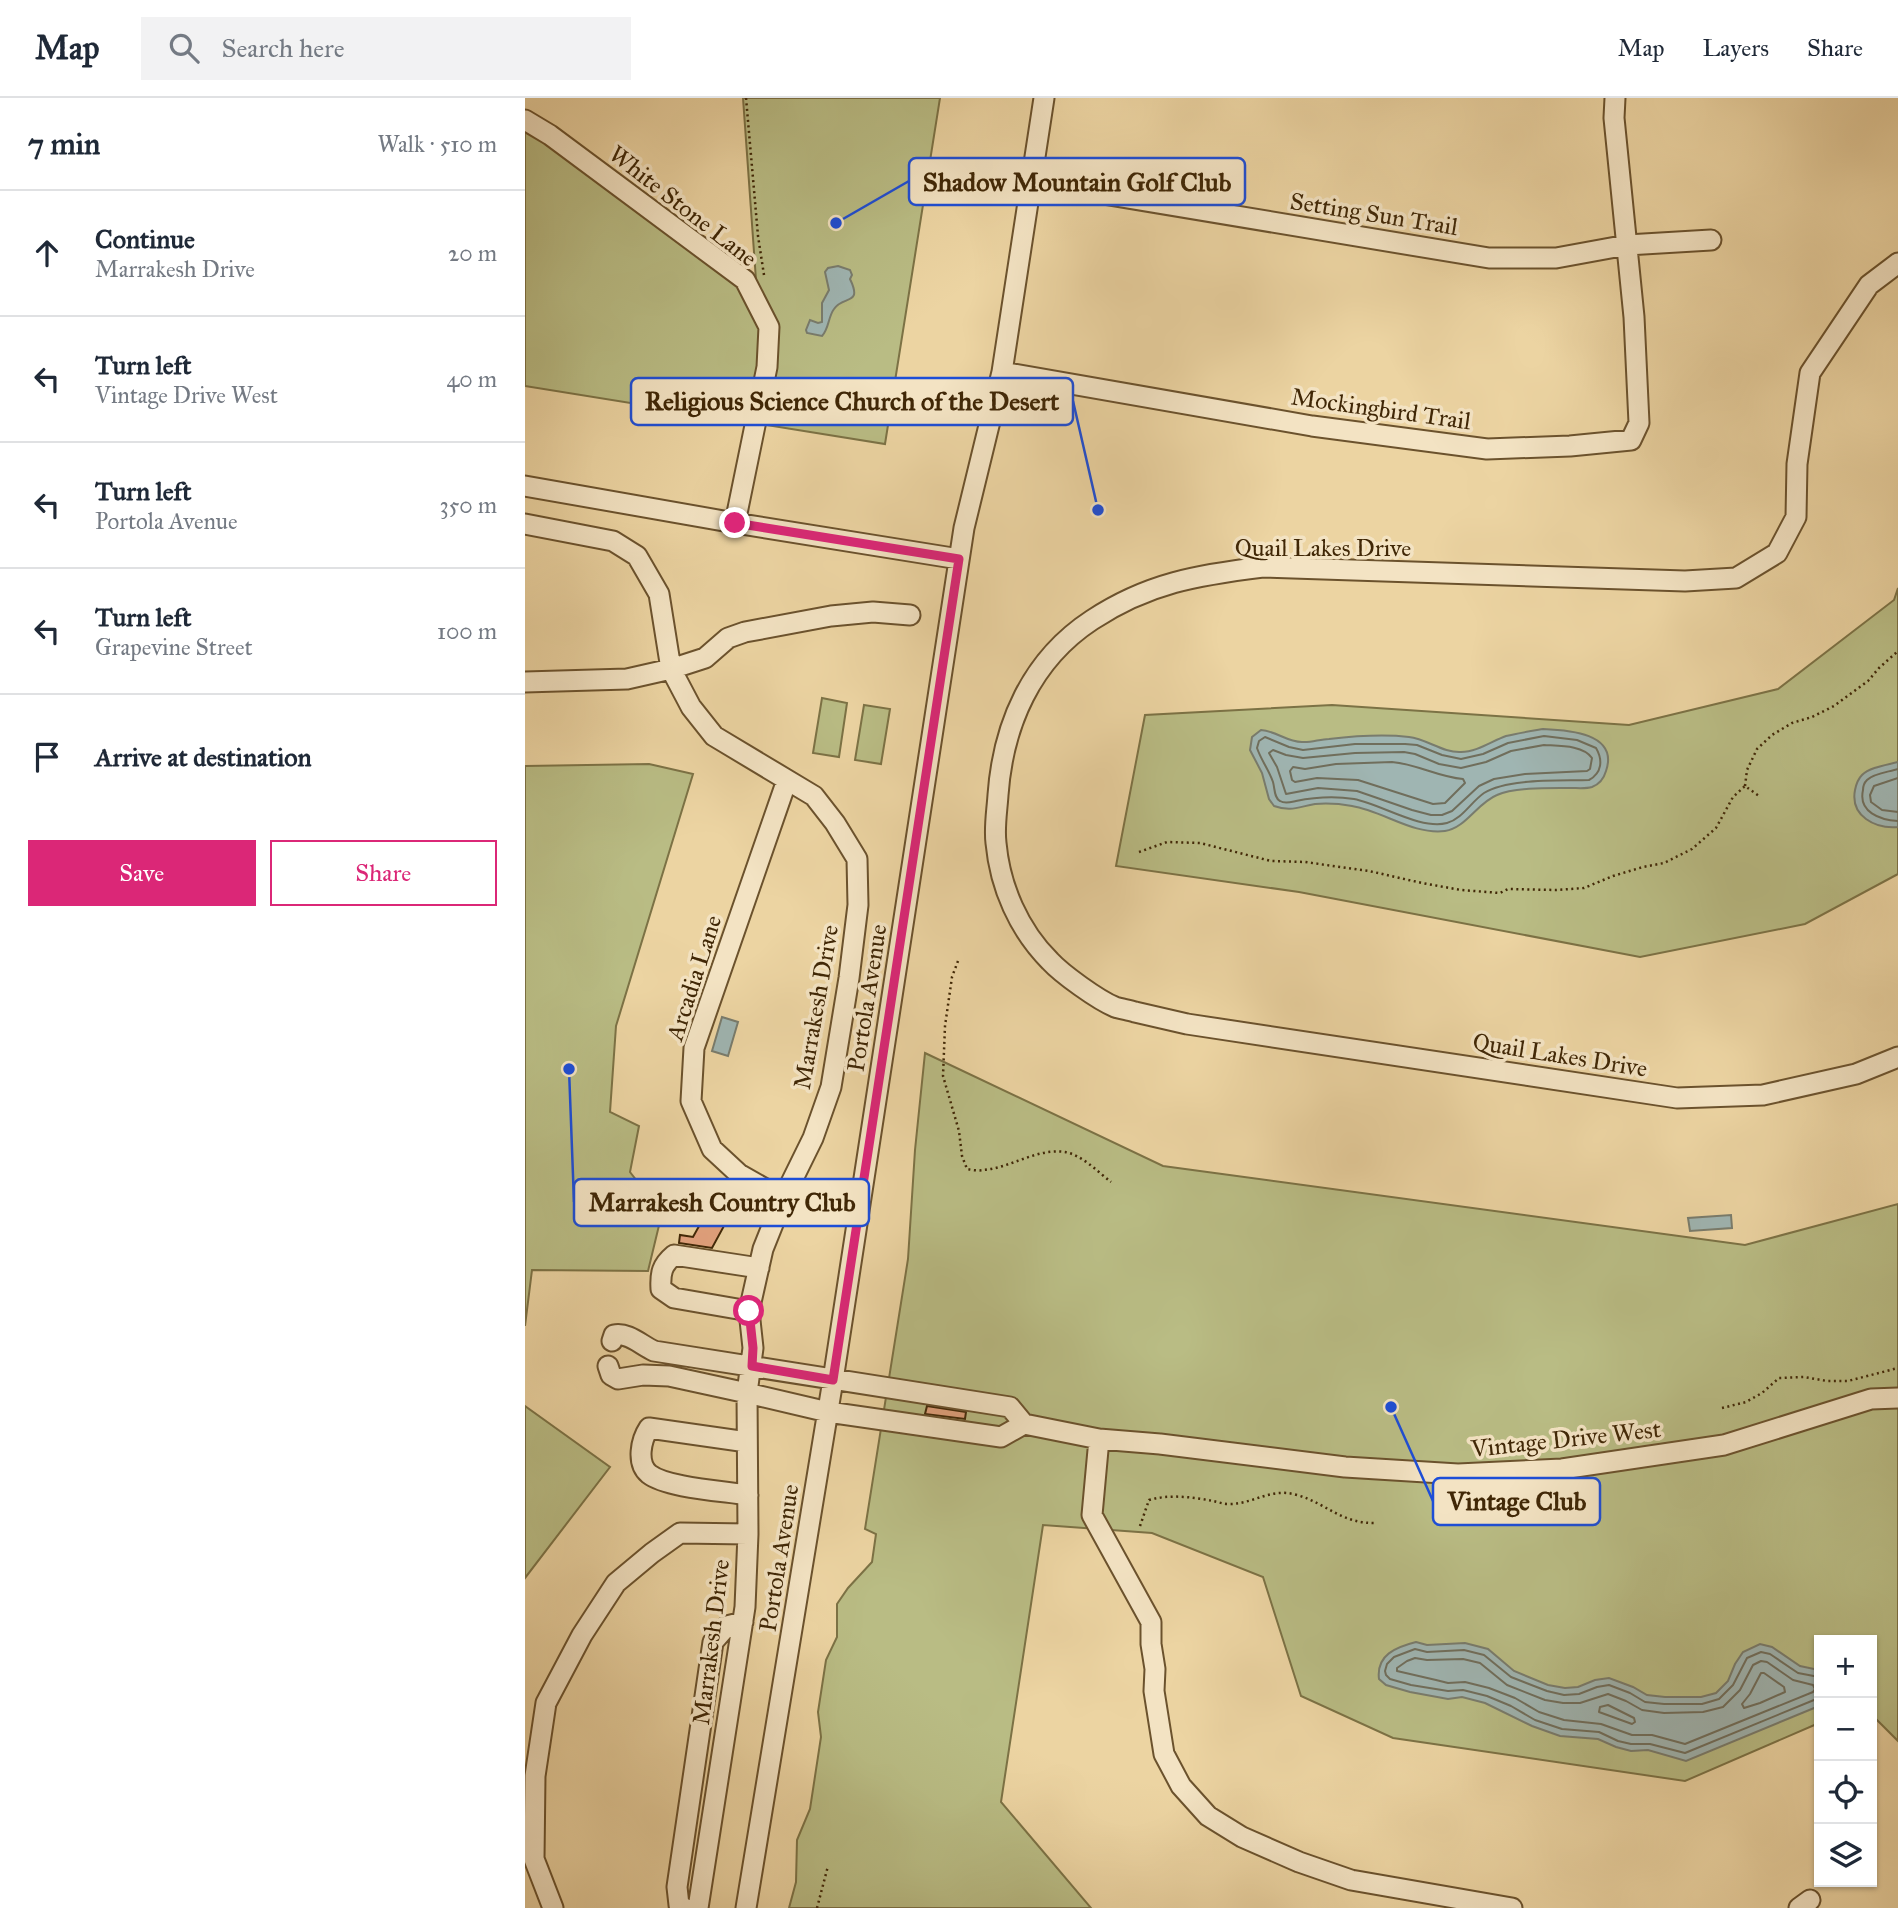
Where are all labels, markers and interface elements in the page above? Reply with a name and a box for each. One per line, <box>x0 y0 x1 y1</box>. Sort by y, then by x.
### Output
search box <box>141 17 631 80</box>
text: Map <box>35 28 99 68</box>
icon: search <box>165 29 203 67</box>
text: Search here <box>221 32 345 64</box>
text: Map <box>1618 33 1665 63</box>
text: Layers <box>1703 33 1769 63</box>
text: Share <box>1807 33 1863 63</box>
text: 7 min <box>28 126 100 162</box>
text: Walk · 510 m <box>377 130 497 158</box>
street label: White Stone Lane <box>603 139 763 273</box>
callout: Shadow Mountain Golf Club <box>909 158 1245 205</box>
text: Shadow Mountain Golf Club <box>923 166 1232 198</box>
street label: Setting Sun Trail <box>1288 186 1461 242</box>
text: Continue <box>95 223 195 255</box>
icon: ahead <box>28 234 66 272</box>
text: 20 m <box>448 239 497 267</box>
text: Marrakesh Drive <box>95 255 255 283</box>
text: Turn left <box>95 349 191 381</box>
icon: left <box>28 360 66 398</box>
text: 40 m <box>447 365 497 393</box>
callout: Religious Science Church of the Desert <box>631 378 1073 425</box>
text: Vintage Drive West <box>95 381 278 409</box>
street label: Mockingbird Trail <box>1289 382 1473 437</box>
text: Religious Science Church of the Desert <box>645 385 1060 418</box>
text: Turn left <box>95 475 191 507</box>
icon: left <box>28 486 66 524</box>
text: 350 m <box>439 491 497 519</box>
text: Portola Avenue <box>95 507 238 535</box>
route end <box>719 507 750 538</box>
street label: Quail Lakes Drive <box>1235 533 1411 563</box>
text: Turn left <box>95 601 191 633</box>
icon: left <box>28 612 66 650</box>
text: 100 m <box>437 617 497 645</box>
text: Grapevine Street <box>95 633 253 661</box>
icon: arrive <box>28 738 66 776</box>
text: Arrive at destination <box>95 741 312 773</box>
button: Save <box>28 840 256 906</box>
button: Share <box>270 840 497 906</box>
street label: Arcadia Lane <box>659 911 728 1045</box>
street label: Marrakesh Drive <box>787 922 845 1092</box>
street label: Portola Avenue <box>841 922 893 1074</box>
street label: Quail Lakes Drive <box>1471 1026 1649 1084</box>
callout: Marrakesh Country Club <box>574 1179 869 1226</box>
text: Marrakesh Country Club <box>588 1186 856 1218</box>
route start <box>733 1295 764 1326</box>
street label: Vintage Drive West <box>1469 1414 1663 1464</box>
callout: Vintage Club <box>1433 1478 1600 1525</box>
street label: Portola Avenue <box>753 1482 805 1634</box>
text: Vintage Club <box>1447 1485 1587 1518</box>
street label: Marrakesh Drive <box>686 1557 736 1727</box>
map controls <box>1814 1635 1877 1887</box>
button: + <box>1814 1635 1877 1698</box>
button: − <box>1814 1698 1877 1761</box>
button: locate <box>1814 1761 1877 1824</box>
button: layers <box>1814 1824 1877 1887</box>

